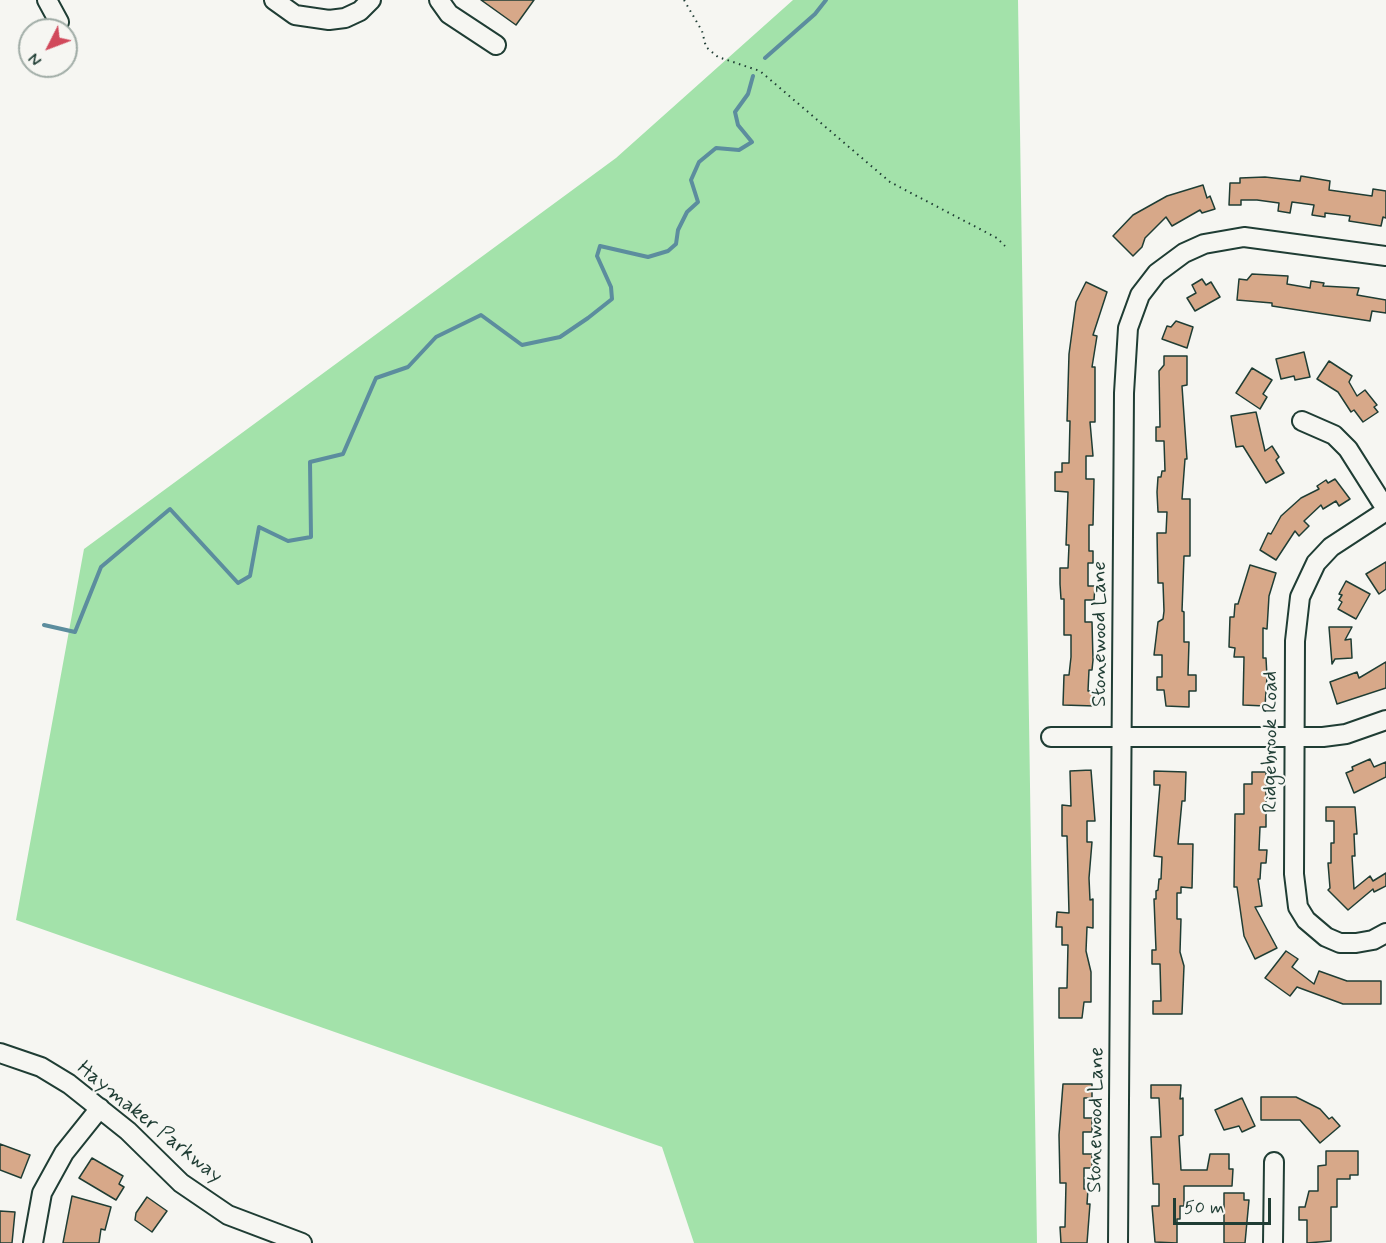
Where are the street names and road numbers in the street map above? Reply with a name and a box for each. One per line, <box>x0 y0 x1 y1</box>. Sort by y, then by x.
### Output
street label: Stonewood Lane <box>1088 561 1114 707</box>
street label: Ridgebrook Road <box>1259 671 1285 813</box>
street label: Stonewood Lane <box>1083 1047 1111 1193</box>
street label: Haymaker Parkway <box>71 1056 227 1190</box>

